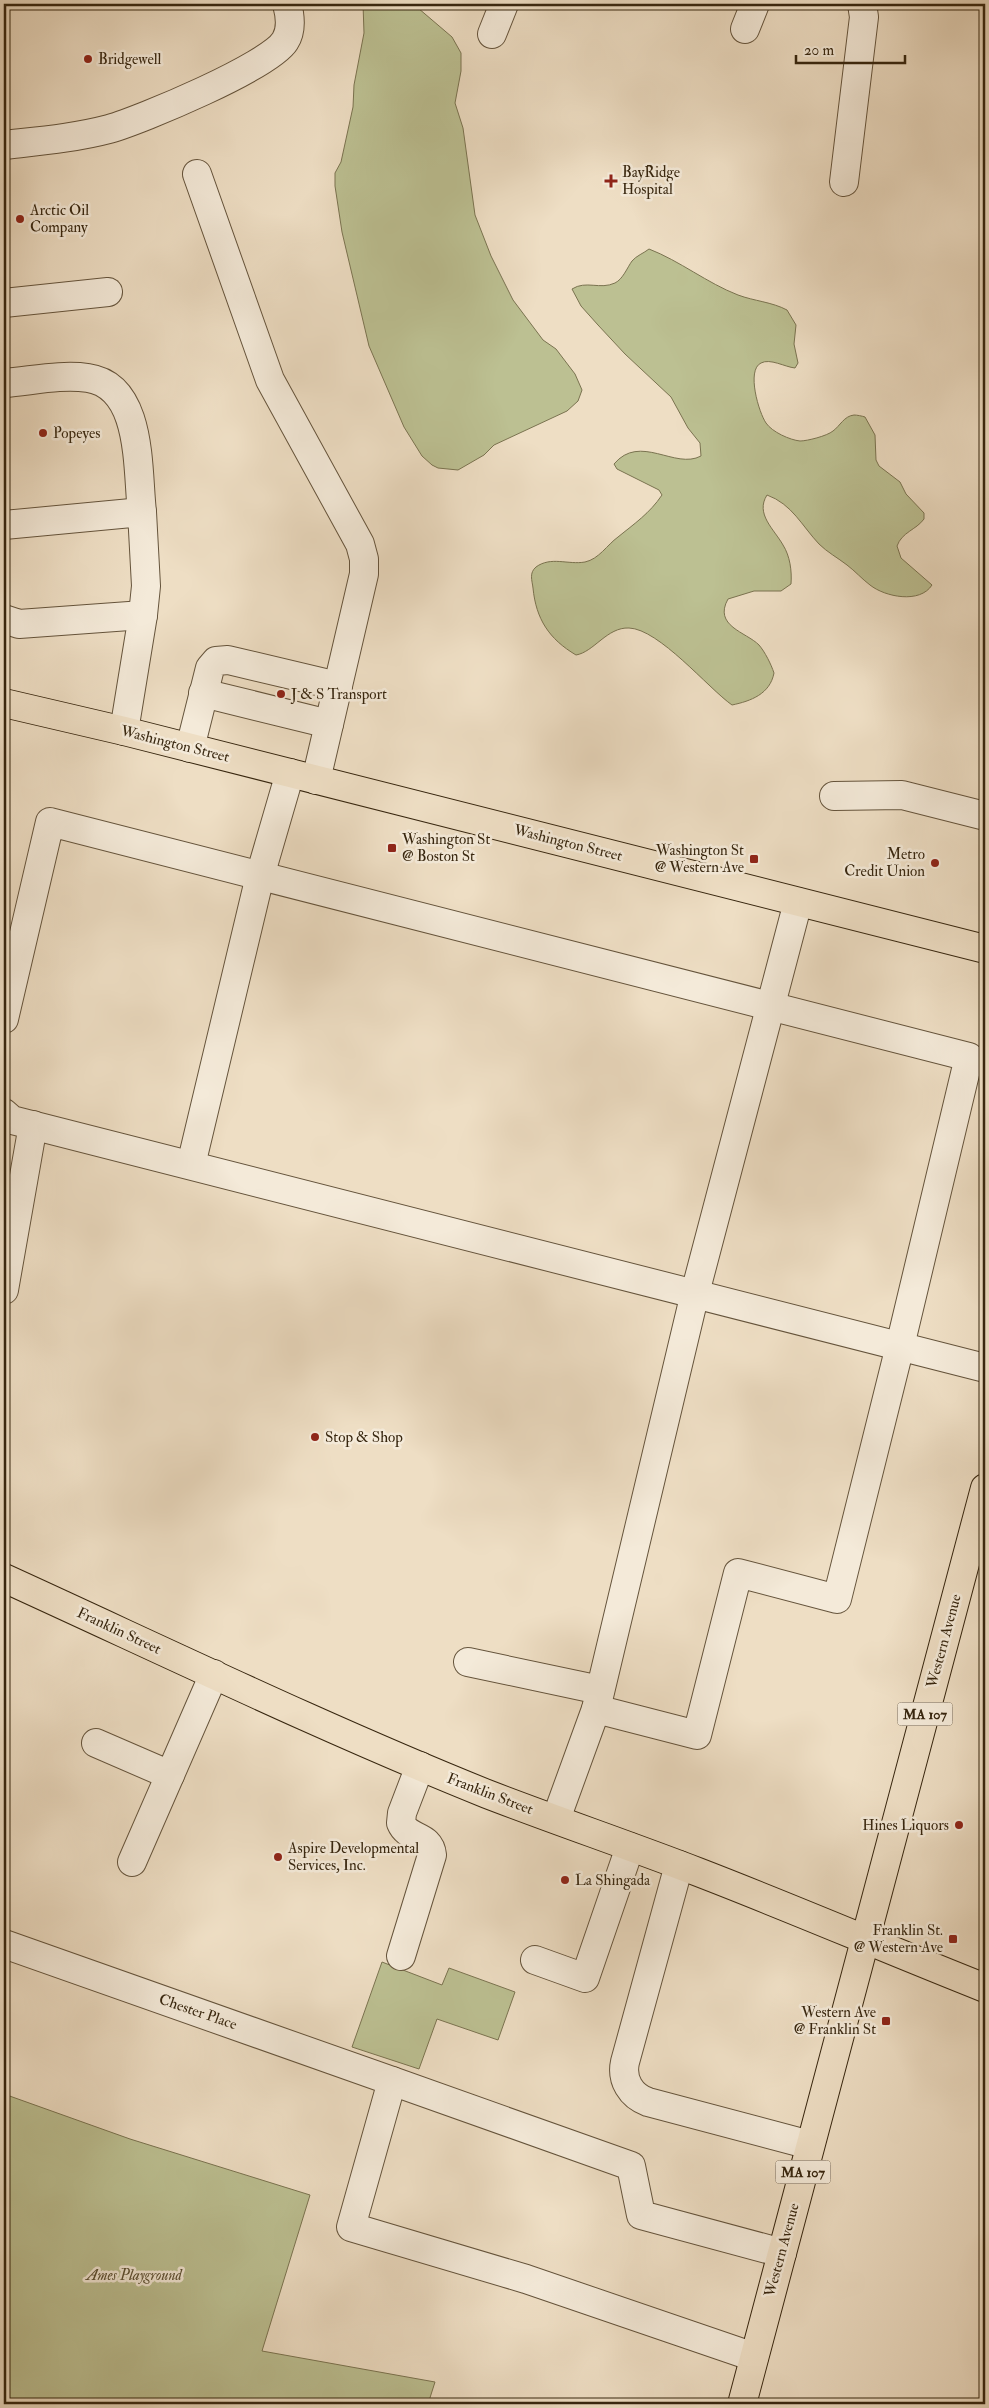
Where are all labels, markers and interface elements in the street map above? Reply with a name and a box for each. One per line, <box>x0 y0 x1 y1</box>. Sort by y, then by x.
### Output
scale bar <box>796 32 905 64</box>
text: 20 m <box>804 41 834 60</box>
place label: Bridgewell <box>98 50 162 69</box>
marker: Bridgewell <box>82 53 94 65</box>
place label: BayRidge Hospital <box>622 163 680 200</box>
marker: BayRidge Hospital <box>604 174 618 188</box>
place label: Arctic Oil Company <box>29 201 89 238</box>
marker: Arctic Oil Company <box>14 213 26 225</box>
place label: Popeyes <box>53 424 100 444</box>
marker: Popeyes <box>37 427 49 439</box>
place label: J & S Transport <box>290 685 387 705</box>
marker: J & S Transport <box>275 688 287 700</box>
street label: Washington Street <box>118 721 231 767</box>
street label: Washington Street <box>511 820 624 866</box>
place label: Washington St @ Boston St <box>401 830 490 866</box>
place label: Washington St @ Western Ave <box>655 841 744 877</box>
marker: Washington St @ Boston St <box>386 842 398 854</box>
place label: Metro Credit Union <box>844 845 925 881</box>
marker: Washington St @ Western Ave <box>748 853 760 865</box>
marker: Metro Credit Union <box>929 857 941 869</box>
place label: Stop & Shop <box>325 1428 403 1448</box>
marker: Stop & Shop <box>309 1431 321 1443</box>
street label: Western Avenue <box>922 1592 966 1691</box>
street label: Franklin Street <box>74 1603 164 1659</box>
road number: MA 107 <box>898 1702 952 1726</box>
street label: Franklin Street <box>444 1769 536 1819</box>
place label: Hines Liquors <box>862 1816 949 1835</box>
marker: Hines Liquors <box>953 1819 965 1831</box>
place label: Aspire Developmental Services, Inc. <box>287 1839 419 1875</box>
marker: Aspire Developmental Services, Inc. <box>272 1851 284 1863</box>
place label: La Shingada <box>575 1871 651 1890</box>
marker: La Shingada <box>559 1874 571 1886</box>
place label: Franklin St. @ Western Ave <box>854 1921 943 1957</box>
marker: Franklin St. @ Western Ave <box>947 1933 959 1945</box>
street label: Chester Place <box>156 1990 240 2034</box>
place label: Western Ave @ Franklin St <box>794 2003 876 2039</box>
marker: Western Ave @ Franklin St <box>880 2015 892 2027</box>
road number: MA 107 <box>776 2160 830 2184</box>
street label: Western Avenue <box>760 2201 804 2300</box>
park label: Ames Playground <box>84 2266 184 2285</box>

